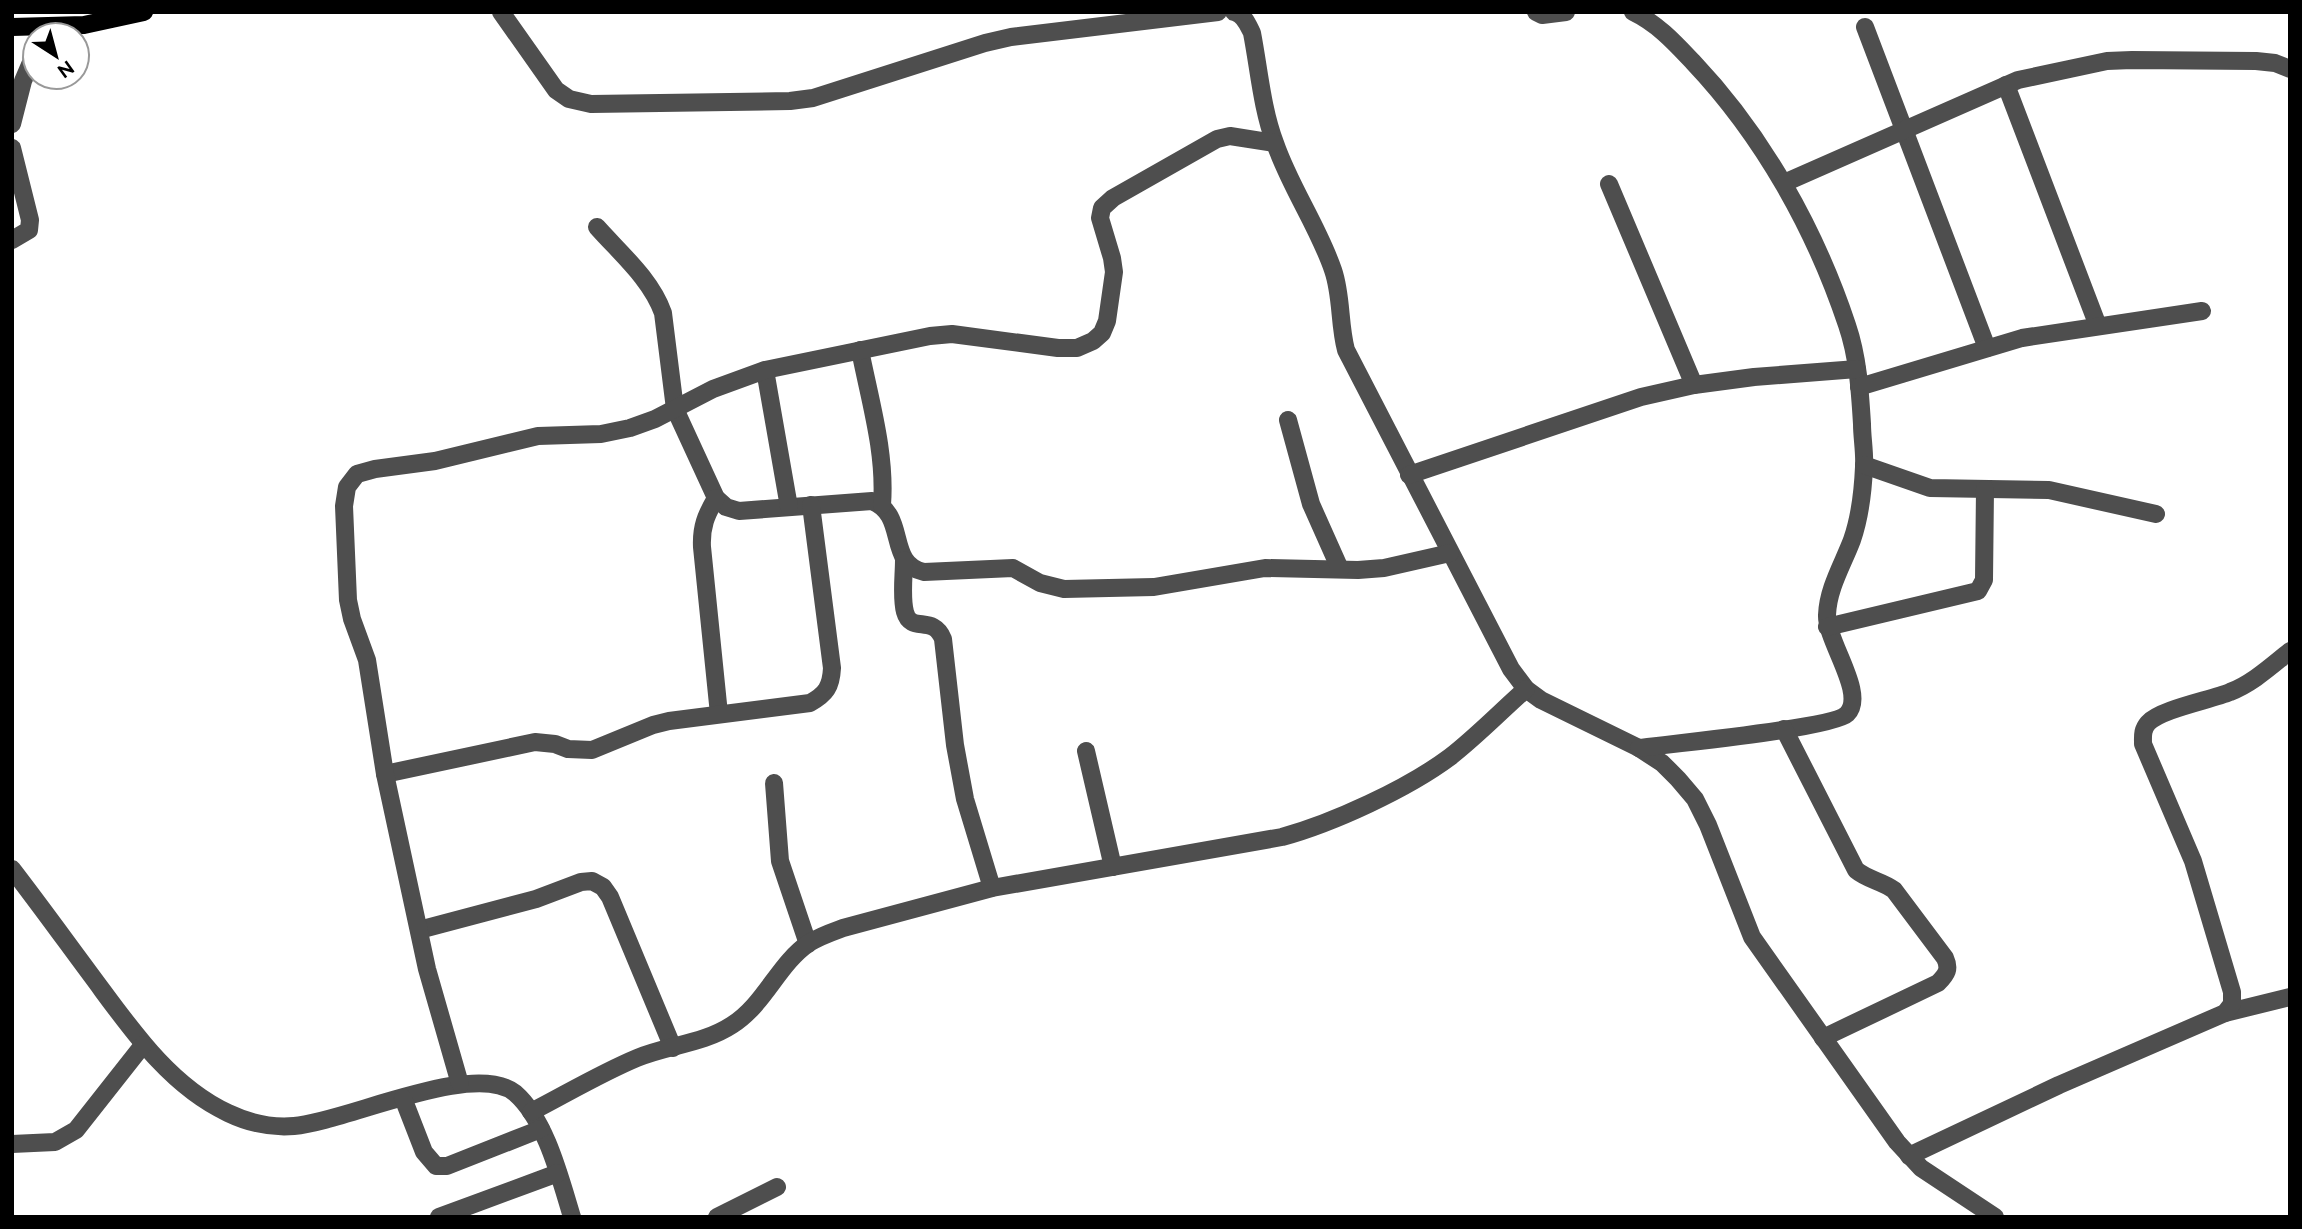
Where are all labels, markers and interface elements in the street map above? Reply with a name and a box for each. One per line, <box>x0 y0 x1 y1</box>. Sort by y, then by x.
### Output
north arrow <box>21 21 91 91</box>
text: N <box>54 57 78 83</box>

